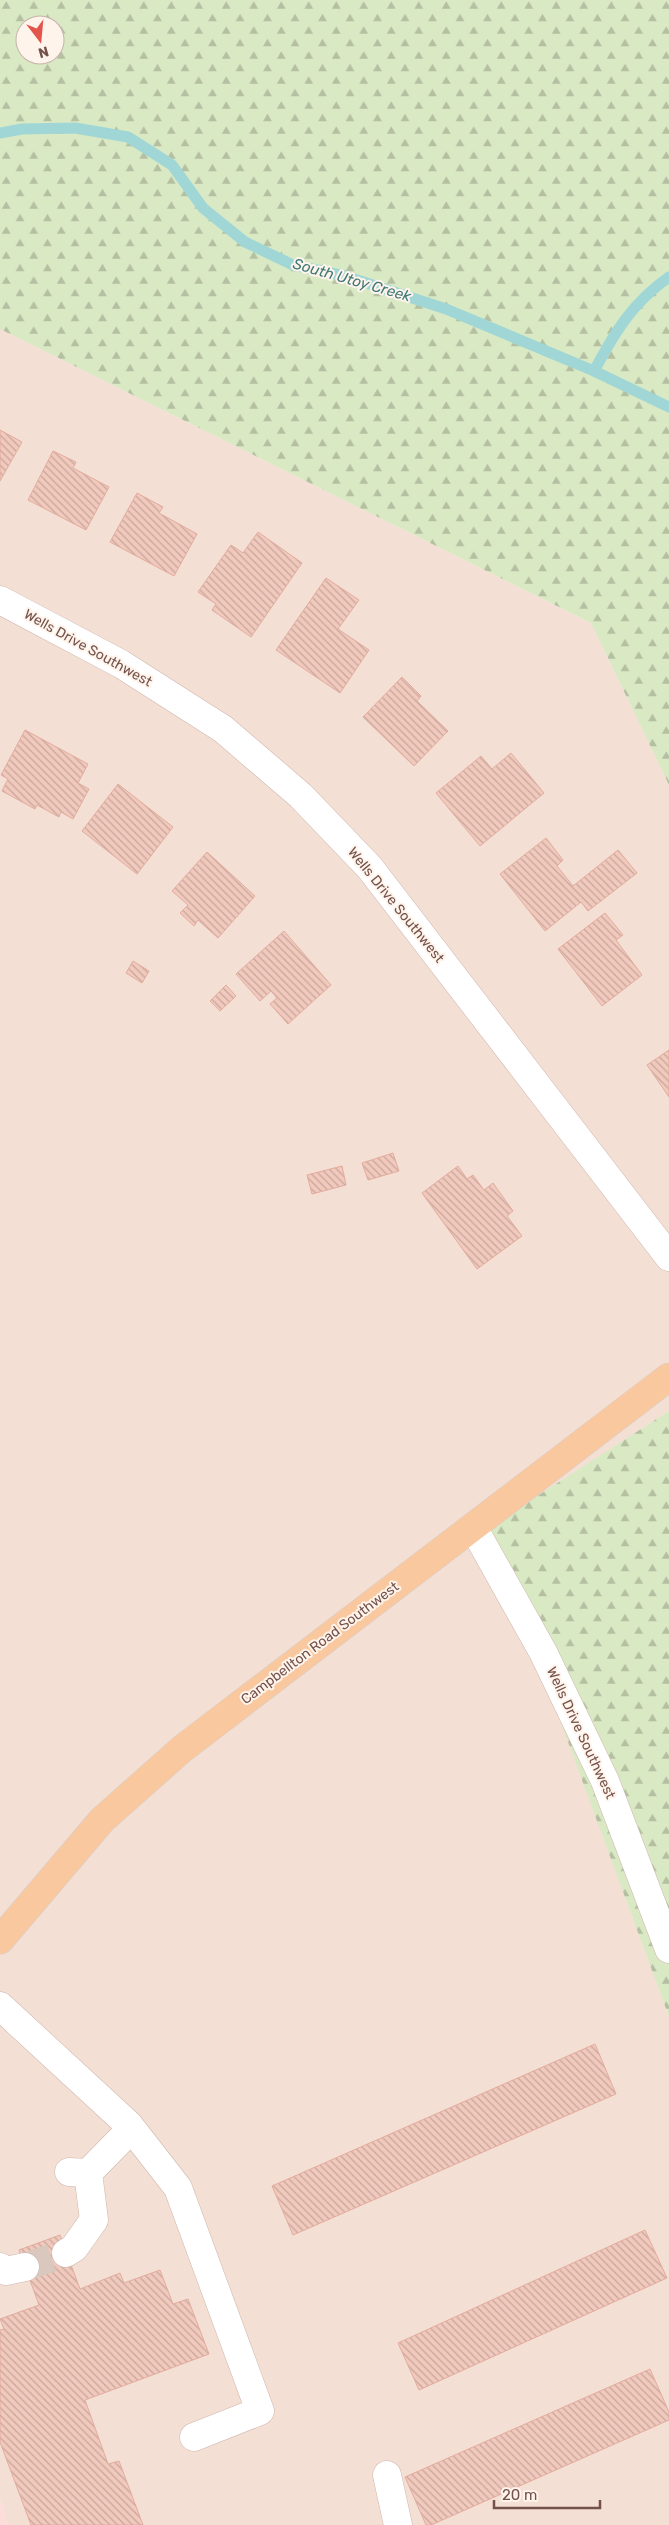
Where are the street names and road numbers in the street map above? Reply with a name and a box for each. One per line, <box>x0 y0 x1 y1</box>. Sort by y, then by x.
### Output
street label: Wells Drive Southwest <box>21 606 155 691</box>
street label: Wells Drive Southwest <box>344 844 448 967</box>
street label: Campbellton Road Southwest <box>238 1578 403 1708</box>
street label: Wells Drive Southwest <box>543 1664 619 1802</box>

